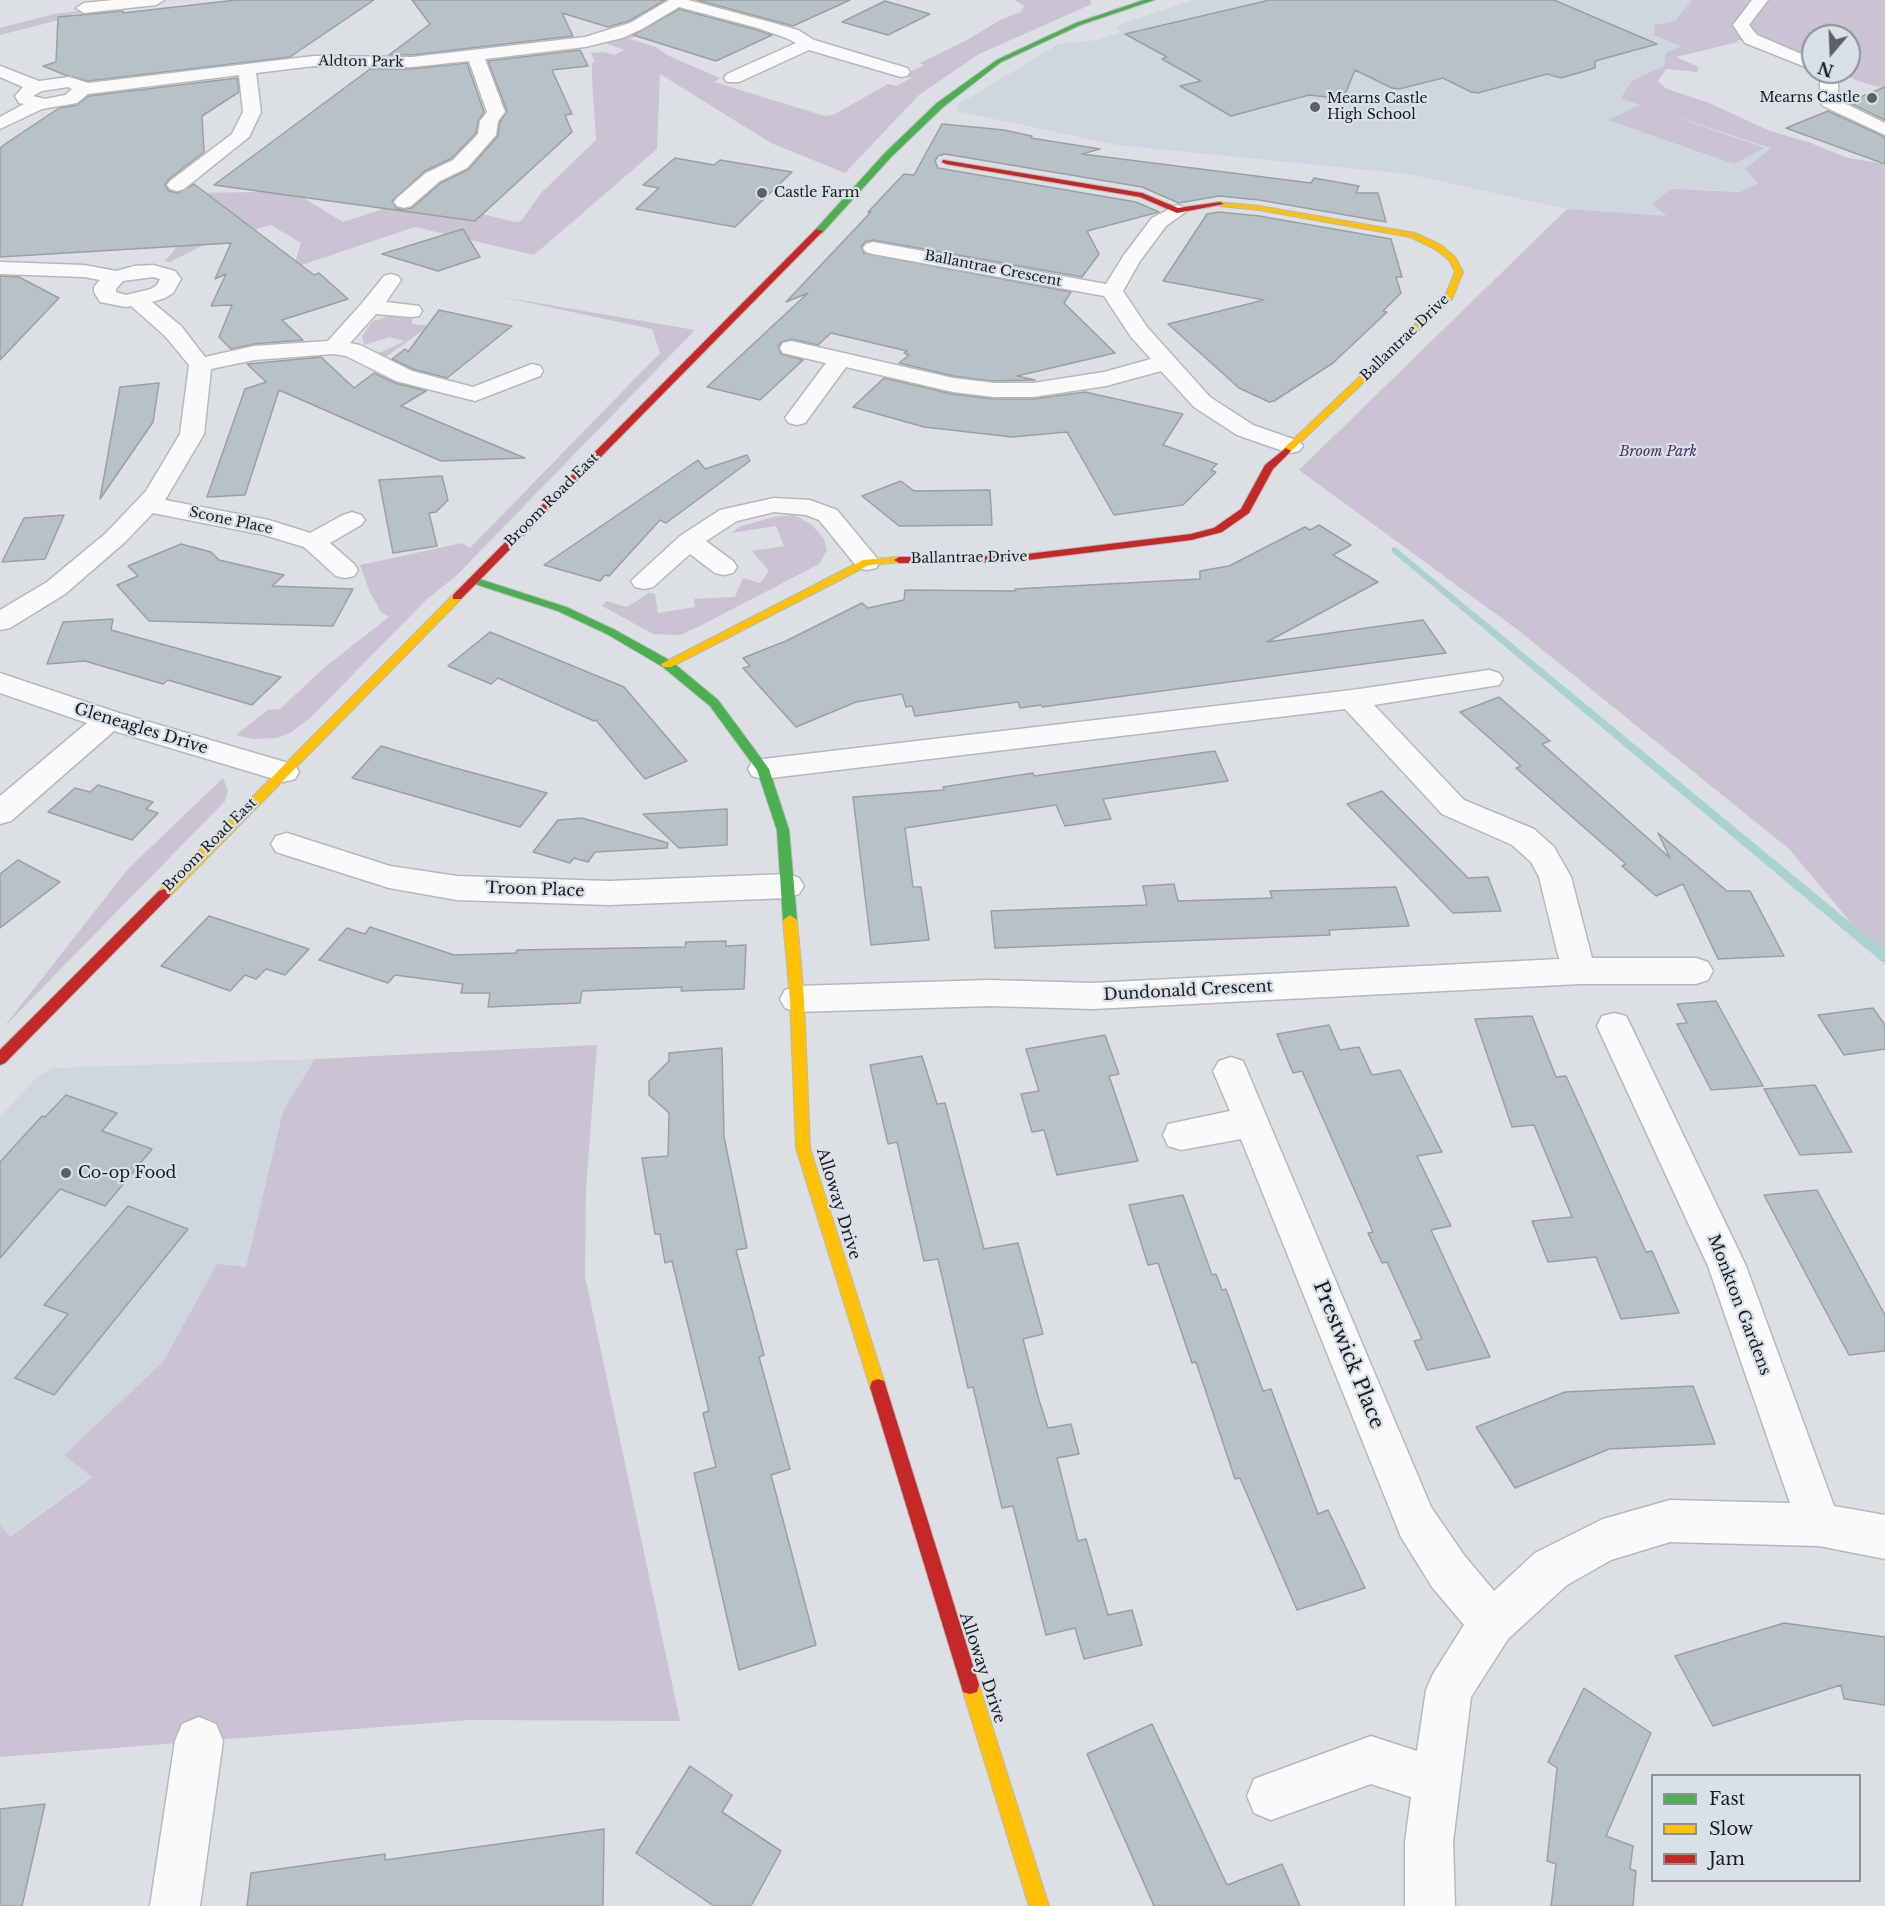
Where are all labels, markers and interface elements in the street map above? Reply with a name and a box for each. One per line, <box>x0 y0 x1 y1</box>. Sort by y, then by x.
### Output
north arrow <box>1801 24 1861 84</box>
street label: Aldton Park <box>318 53 404 71</box>
text: N <box>1815 57 1836 81</box>
place label: Mearns Castle <box>1759 90 1860 106</box>
place label: Mearns Castle High School <box>1327 91 1428 124</box>
marker: Mearns Castle <box>1865 91 1879 105</box>
marker: Mearns Castle High School <box>1308 100 1322 114</box>
place label: Castle Farm <box>774 185 860 201</box>
marker: Castle Farm <box>755 186 769 200</box>
street label: Ballantrae Crescent <box>923 247 1063 291</box>
street label: Ballantrae Drive <box>1357 291 1453 385</box>
park label: Broom Park <box>1619 444 1697 460</box>
street label: Broom Road East <box>502 450 602 550</box>
street label: Scone Place <box>188 504 274 538</box>
street label: Ballantrae Drive <box>910 549 1028 567</box>
street label: Gleneagles Drive <box>72 700 210 758</box>
street label: Broom Road East <box>160 795 260 895</box>
street label: Troon Place <box>485 879 585 901</box>
street label: Dundonald Crescent <box>1103 977 1273 1005</box>
street label: Alloway Drive <box>812 1146 864 1262</box>
place label: Co-op Food <box>78 1163 176 1183</box>
marker: Co-op Food <box>59 1166 73 1180</box>
street label: Monkton Gardens <box>1703 1232 1775 1378</box>
street label: Prestwick Place <box>1307 1278 1389 1432</box>
street label: Alloway Drive <box>955 1610 1009 1726</box>
legend <box>1651 1774 1861 1882</box>
text: Fast <box>1709 1788 1745 1810</box>
text: Slow <box>1709 1818 1753 1840</box>
text: Jam <box>1709 1848 1745 1870</box>

